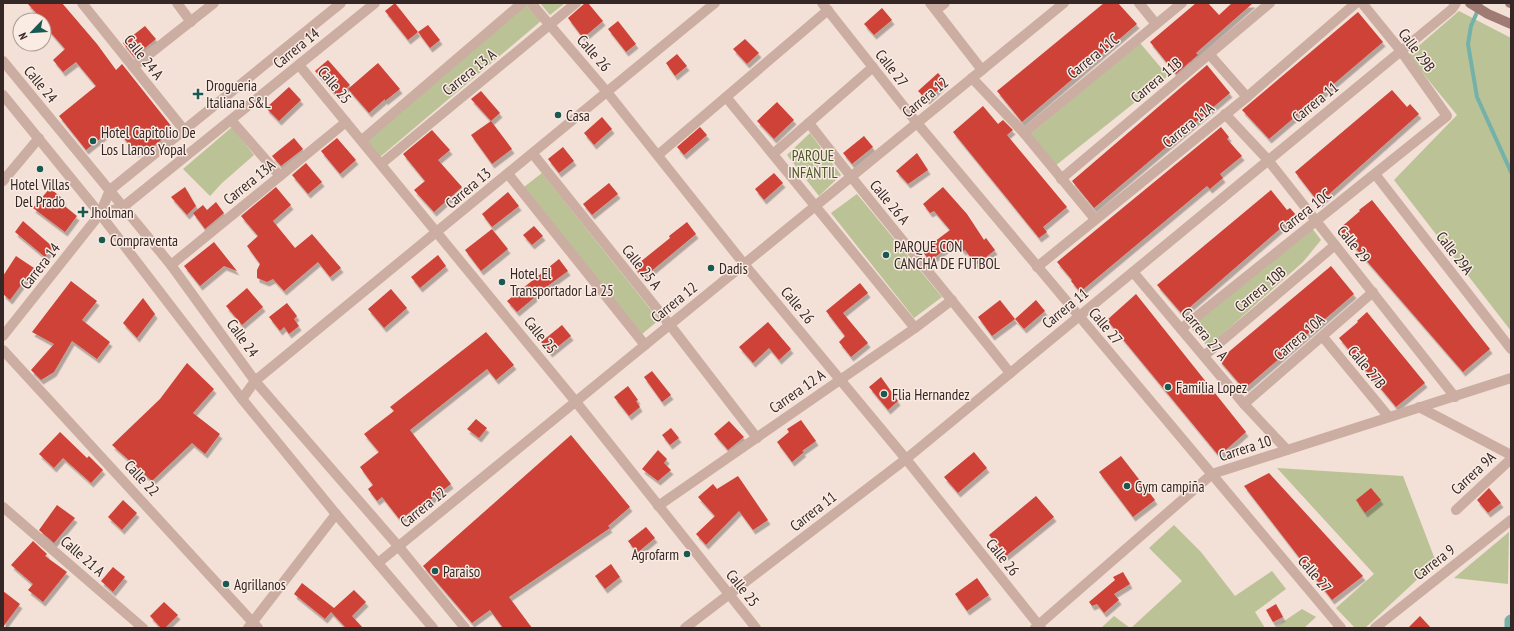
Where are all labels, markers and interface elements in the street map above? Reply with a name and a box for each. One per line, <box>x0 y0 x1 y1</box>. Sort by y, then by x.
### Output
north arrow <box>12 12 52 52</box>
street label: Carrera 14 <box>269 24 323 72</box>
street label: Calle 29B <box>1394 24 1440 76</box>
street label: Carrera 11C <box>1063 29 1123 83</box>
text: N <box>15 31 31 42</box>
street label: Calle 24 A <box>120 31 168 84</box>
street label: Calle 26 <box>573 31 615 75</box>
street label: Carrera 13 A <box>438 44 500 99</box>
street label: Calle 27 <box>871 45 913 91</box>
street label: Carrera 11B <box>1127 53 1185 107</box>
street label: Calle 24 <box>20 62 62 107</box>
street label: Calle 25 <box>314 63 356 107</box>
street label: Carrera 12 <box>898 73 952 121</box>
place label: Drogueria Italiana S&L <box>206 76 271 112</box>
street label: Carrera 11 <box>1288 78 1342 126</box>
marker: Drogueria Italiana S&L <box>193 89 203 99</box>
street label: Carrera 11A <box>1158 98 1218 152</box>
place label: Casa <box>566 106 590 125</box>
marker: Casa <box>553 110 563 120</box>
place label: Hotel Capitolio De Los Llanos Yopal <box>101 123 196 159</box>
marker: Hotel Capitolio De Los Llanos Yopal <box>88 136 98 146</box>
park label: PARQUE INFANTIL <box>788 146 838 182</box>
street label: Carrera 13A <box>219 155 279 209</box>
street label: Carrera 13 <box>441 163 495 213</box>
marker: Hotel Villas Del Prado <box>35 164 45 174</box>
place label: Hotel Villas Del Prado <box>10 175 70 211</box>
street label: Calle 26 A <box>866 176 915 229</box>
street label: Carrera 10C <box>1275 185 1335 237</box>
place label: Jholman <box>90 203 134 222</box>
marker: Jholman <box>78 207 88 217</box>
street label: Calle 29 <box>1333 221 1375 267</box>
street label: Calle 29A <box>1432 228 1478 279</box>
place label: Compraventa <box>110 231 178 250</box>
marker: Compraventa <box>97 235 107 245</box>
place label: PARQUE CON CANCHA DE FUTBOL <box>894 237 1001 273</box>
street label: Carrera 14 <box>16 239 64 293</box>
street label: Calle 25 A <box>618 241 666 294</box>
marker: PARQUE CON CANCHA DE FUTBOL <box>881 250 891 260</box>
place label: Dadis <box>719 259 748 278</box>
street label: Carrera 10B <box>1231 262 1289 316</box>
marker: Dadis <box>706 263 716 273</box>
place label: Hotel El Transportador La 25 <box>510 264 614 300</box>
marker: Hotel El Transportador La 25 <box>497 277 507 287</box>
street label: Carrera 12 <box>647 278 701 326</box>
street label: Calle 26 <box>777 283 819 328</box>
street label: Carrera 11 <box>1038 284 1092 332</box>
street label: Calle 27 <box>1085 304 1127 348</box>
street label: Carrera 27 A <box>1177 304 1233 365</box>
street label: Carrera 10A <box>1270 309 1329 364</box>
street label: Calle 25 <box>520 312 562 358</box>
street label: Calle 24 <box>223 315 263 361</box>
street label: Calle 27B <box>1344 342 1390 392</box>
street label: Carrera 12 A <box>765 364 829 417</box>
place label: Familia Lopez <box>1176 378 1247 397</box>
marker: Familia Lopez <box>1163 382 1173 392</box>
place label: Flia Hernandez <box>892 385 970 404</box>
marker: Flia Hernandez <box>879 389 889 399</box>
street label: Carrera 10 <box>1216 431 1274 465</box>
street label: Carrera 9A <box>1447 447 1500 498</box>
street label: Calle 22 <box>121 456 163 500</box>
place label: Gym campiña <box>1135 477 1204 496</box>
marker: Gym campiña <box>1122 481 1132 491</box>
street label: Carrera 12 <box>396 483 450 531</box>
street label: Carrera 11 <box>786 487 840 535</box>
street label: Calle 21 A <box>57 532 110 581</box>
street label: Calle 26 <box>982 534 1024 580</box>
street label: Carrera 9 <box>1410 540 1458 584</box>
place label: Agrofarm <box>631 545 679 564</box>
marker: Agrofarm <box>682 549 692 559</box>
street label: Calle 27 <box>1294 552 1336 596</box>
place label: Paraiso <box>443 562 480 581</box>
street label: Calle 25 <box>722 565 764 611</box>
marker: Paraiso <box>430 566 440 576</box>
place label: Agrillanos <box>234 575 286 594</box>
marker: Agrillanos <box>221 579 231 589</box>

